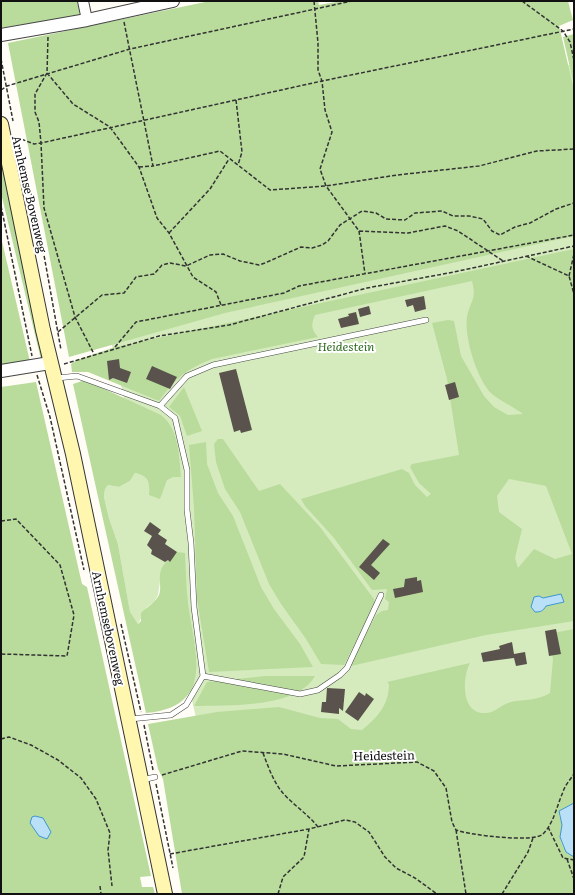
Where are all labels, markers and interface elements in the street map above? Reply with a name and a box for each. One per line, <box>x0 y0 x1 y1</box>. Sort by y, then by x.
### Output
street label: Arnhemse Bovenweg <box>8 134 52 255</box>
park label: Heidestein <box>318 337 374 355</box>
street label: Arnhemsebovenweg <box>88 569 130 687</box>
street label: Heidestein <box>353 745 415 765</box>

